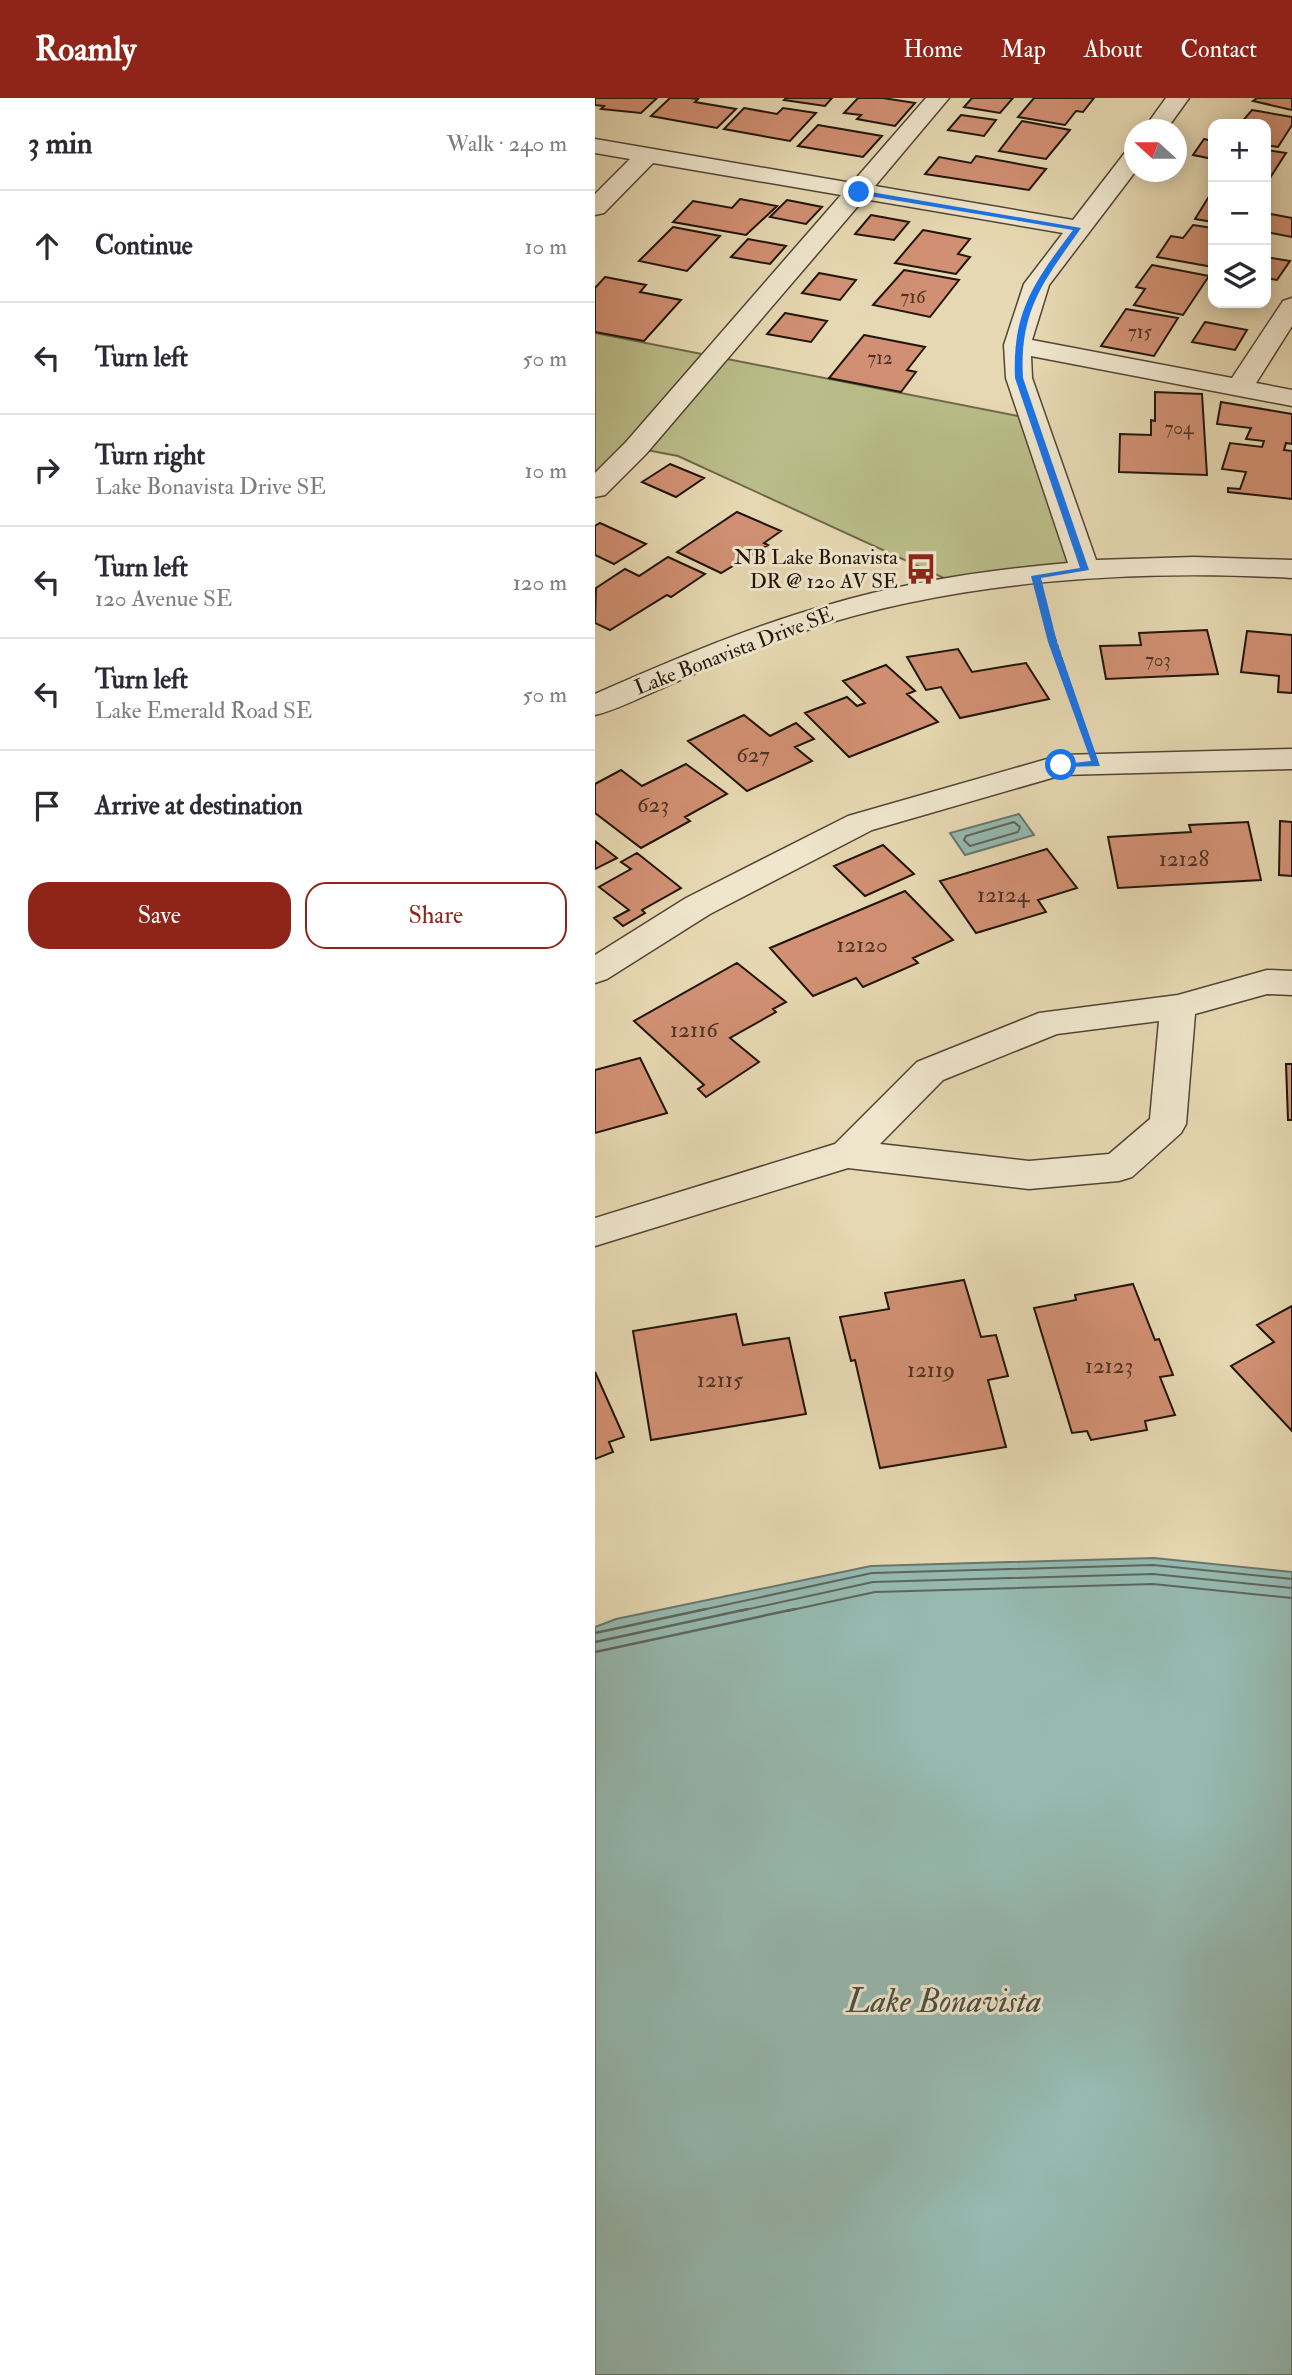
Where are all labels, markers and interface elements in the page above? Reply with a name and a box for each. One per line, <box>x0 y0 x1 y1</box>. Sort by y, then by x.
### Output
text: Roamly <box>35 29 136 70</box>
text: Home <box>903 34 963 65</box>
text: Map <box>1001 34 1046 65</box>
text: About <box>1084 34 1143 65</box>
text: Contact <box>1181 34 1257 65</box>
north arrow <box>1124 119 1187 182</box>
map controls <box>1208 119 1271 308</box>
button: + <box>1208 119 1271 182</box>
text: 3 min <box>28 125 93 162</box>
text: Walk · 240 m <box>447 129 567 158</box>
route end <box>843 176 874 207</box>
button: − <box>1208 182 1271 245</box>
icon: ahead <box>28 227 66 265</box>
text: Continue <box>95 230 193 262</box>
text: 10 m <box>524 232 567 261</box>
button: layers <box>1208 245 1271 308</box>
house number: 716 <box>901 285 927 309</box>
house number: 715 <box>1128 320 1153 344</box>
icon: left <box>28 339 66 377</box>
text: Turn left <box>95 342 188 374</box>
text: 50 m <box>523 344 567 373</box>
house number: 712 <box>867 346 893 370</box>
house number: 704 <box>1165 416 1194 440</box>
text: Turn right <box>95 440 205 472</box>
icon: right <box>28 451 66 489</box>
text: 10 m <box>524 456 567 485</box>
text: Lake Bonavista Drive SE <box>95 472 326 501</box>
place label: NB Lake Bonavista DR @ 120 AV SE <box>734 544 898 595</box>
text: Turn left <box>95 552 188 584</box>
bus stop icon: NB Lake Bonavista DR @ 120 AV SE <box>904 552 938 586</box>
icon: left <box>28 563 66 601</box>
text: 120 m <box>513 568 567 597</box>
text: 120 Avenue SE <box>95 584 232 613</box>
street label: Lake Bonavista Drive SE <box>631 601 837 701</box>
house number: 703 <box>1145 648 1171 672</box>
text: Turn left <box>95 664 188 696</box>
icon: left <box>28 675 66 713</box>
text: 50 m <box>523 680 567 709</box>
text: Lake Emerald Road SE <box>95 696 312 725</box>
house number: 627 <box>736 740 770 769</box>
route start <box>1045 749 1076 780</box>
icon: arrive <box>28 787 66 825</box>
text: Arrive at destination <box>95 790 303 822</box>
house number: 623 <box>637 790 669 819</box>
house number: 12128 <box>1159 844 1209 873</box>
house number: 12124 <box>977 880 1031 909</box>
button: Save <box>28 882 291 949</box>
button: Share <box>305 882 567 949</box>
house number: 12120 <box>836 930 888 959</box>
house number: 12116 <box>670 1015 719 1044</box>
house number: 12123 <box>1085 1351 1133 1380</box>
house number: 12119 <box>907 1355 955 1384</box>
house number: 12115 <box>697 1365 743 1394</box>
water label: Lake Bonavista <box>845 1981 1042 2022</box>

